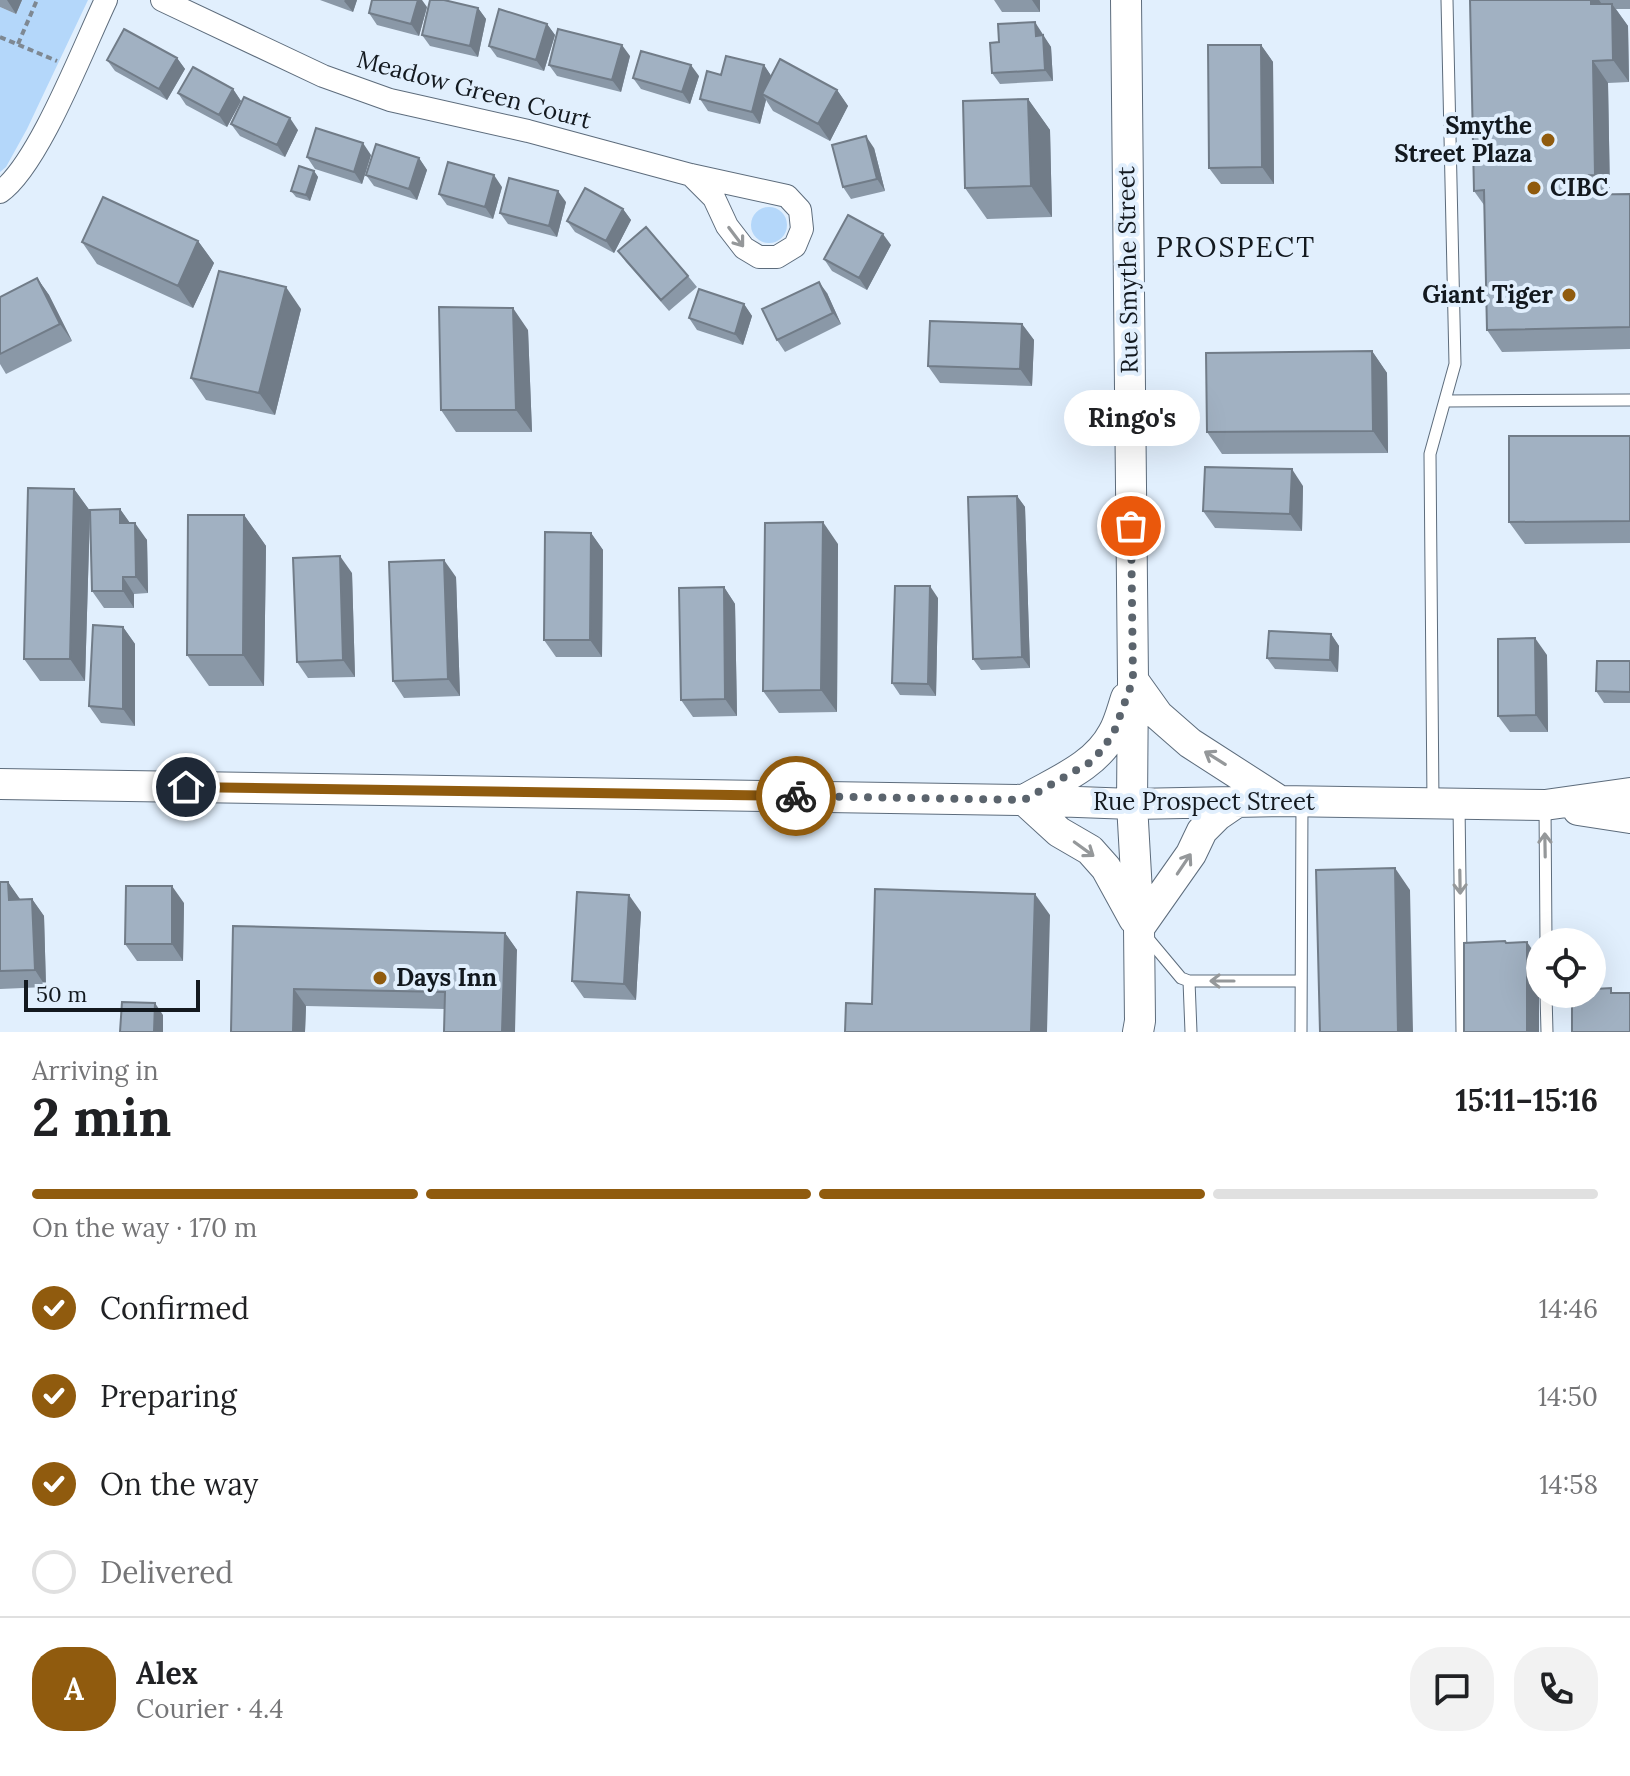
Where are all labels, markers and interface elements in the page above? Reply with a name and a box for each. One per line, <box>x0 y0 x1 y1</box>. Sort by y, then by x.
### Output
street label: Meadow Green Court <box>354 43 595 136</box>
place label: Smythe Street Plaza <box>1394 110 1532 169</box>
marker: Smythe Street Plaza <box>1539 131 1557 149</box>
street label: Rue Smythe Street <box>1110 165 1145 374</box>
place label: CIBC <box>1550 172 1609 203</box>
marker: CIBC <box>1525 179 1543 197</box>
one-way arrow <box>727 226 744 247</box>
district label: PROSPECT <box>1156 229 1316 265</box>
place label: Giant Tiger <box>1422 279 1553 310</box>
marker: Giant Tiger <box>1560 286 1578 304</box>
callout: Ringo's <box>1063 390 1199 446</box>
text: Ringo's <box>1088 401 1176 434</box>
pin <box>1097 492 1165 560</box>
icon: bag <box>1109 504 1153 548</box>
one-way arrow <box>1204 749 1227 765</box>
pin <box>152 753 220 821</box>
courier <box>756 756 836 836</box>
icon: home <box>164 765 208 809</box>
icon: bike <box>774 774 818 818</box>
street label: Rue Prospect Street <box>1093 786 1316 817</box>
one-way arrow <box>1537 832 1553 859</box>
one-way arrow <box>1073 840 1094 857</box>
one-way arrow <box>1176 853 1192 875</box>
one-way arrow <box>1452 868 1468 895</box>
map controls <box>1526 928 1606 1008</box>
button: locate <box>1526 928 1606 1008</box>
place label: Days Inn <box>396 962 497 993</box>
marker: Days Inn <box>371 969 389 987</box>
one-way arrow <box>1209 973 1236 989</box>
scale bar <box>24 976 200 1012</box>
text: 50 m <box>36 980 87 1008</box>
text: Arriving in <box>32 1054 159 1087</box>
text: 15:11–15:16 <box>1456 1081 1598 1119</box>
text: 2 min <box>32 1084 171 1150</box>
text: On the way · 170 m <box>32 1211 257 1244</box>
icon: check <box>32 1286 76 1330</box>
text: Confirmed <box>100 1289 249 1327</box>
text: 14:46 <box>1539 1292 1598 1325</box>
icon: check <box>32 1374 76 1418</box>
text: Preparing <box>100 1377 237 1415</box>
text: 14:50 <box>1538 1380 1598 1413</box>
icon: check <box>32 1462 76 1506</box>
text: On the way <box>100 1465 258 1503</box>
text: 14:58 <box>1539 1468 1598 1501</box>
text: Delivered <box>100 1553 233 1591</box>
button: chat <box>1410 1647 1494 1731</box>
button: phone <box>1514 1647 1598 1731</box>
text: Alex <box>136 1654 198 1692</box>
text: A <box>64 1670 84 1708</box>
text: Courier · 4.4 <box>136 1692 284 1725</box>

